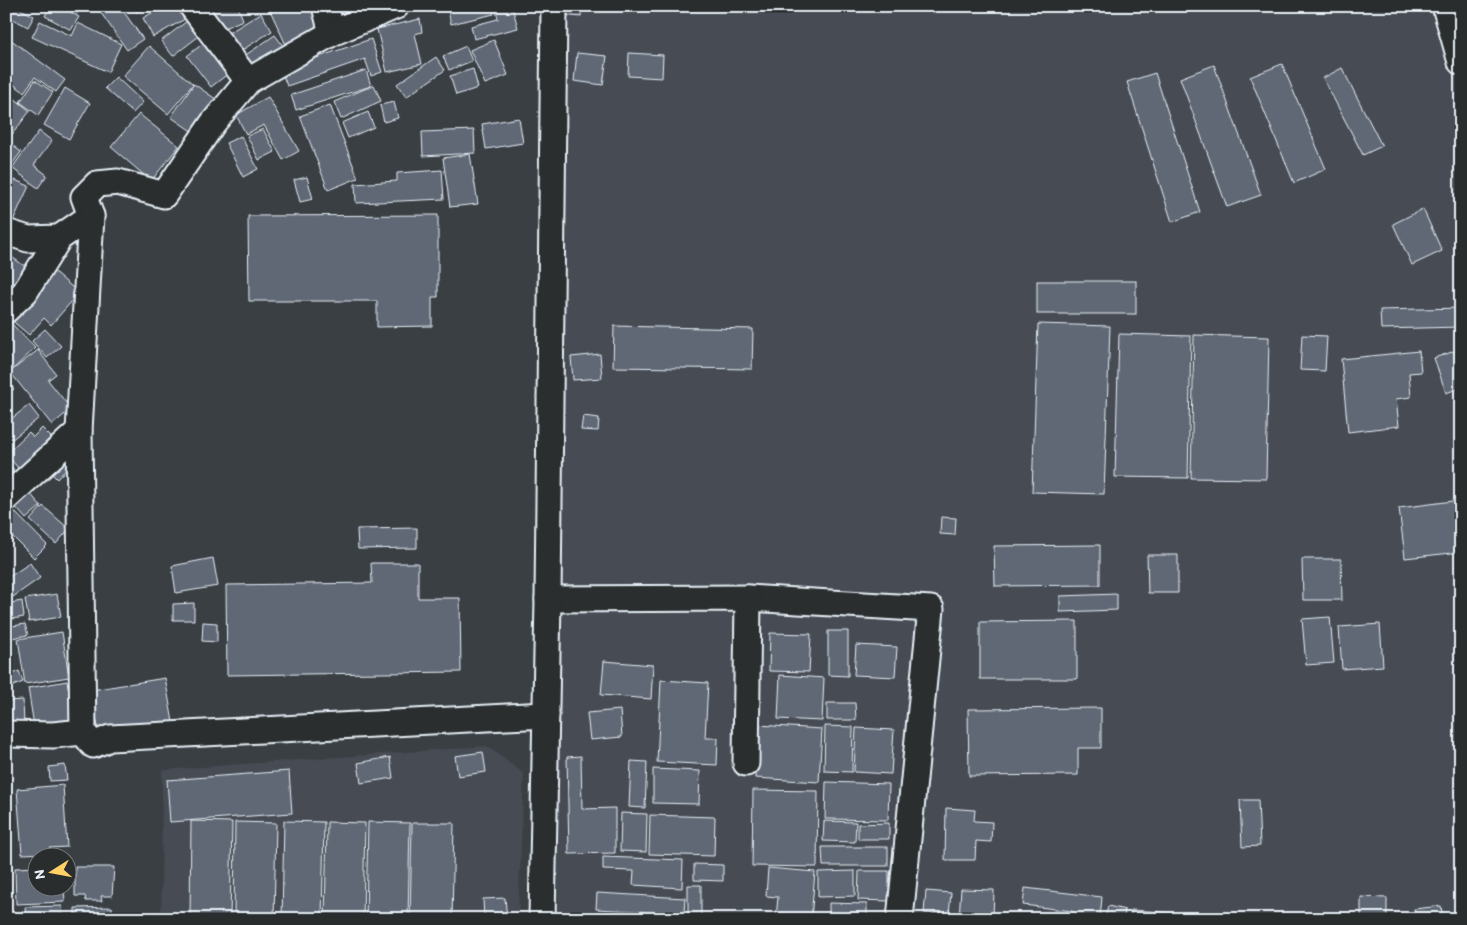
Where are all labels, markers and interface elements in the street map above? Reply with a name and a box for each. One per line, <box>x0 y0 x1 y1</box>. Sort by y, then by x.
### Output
north arrow <box>28 848 78 898</box>
text: N <box>30 868 49 881</box>

